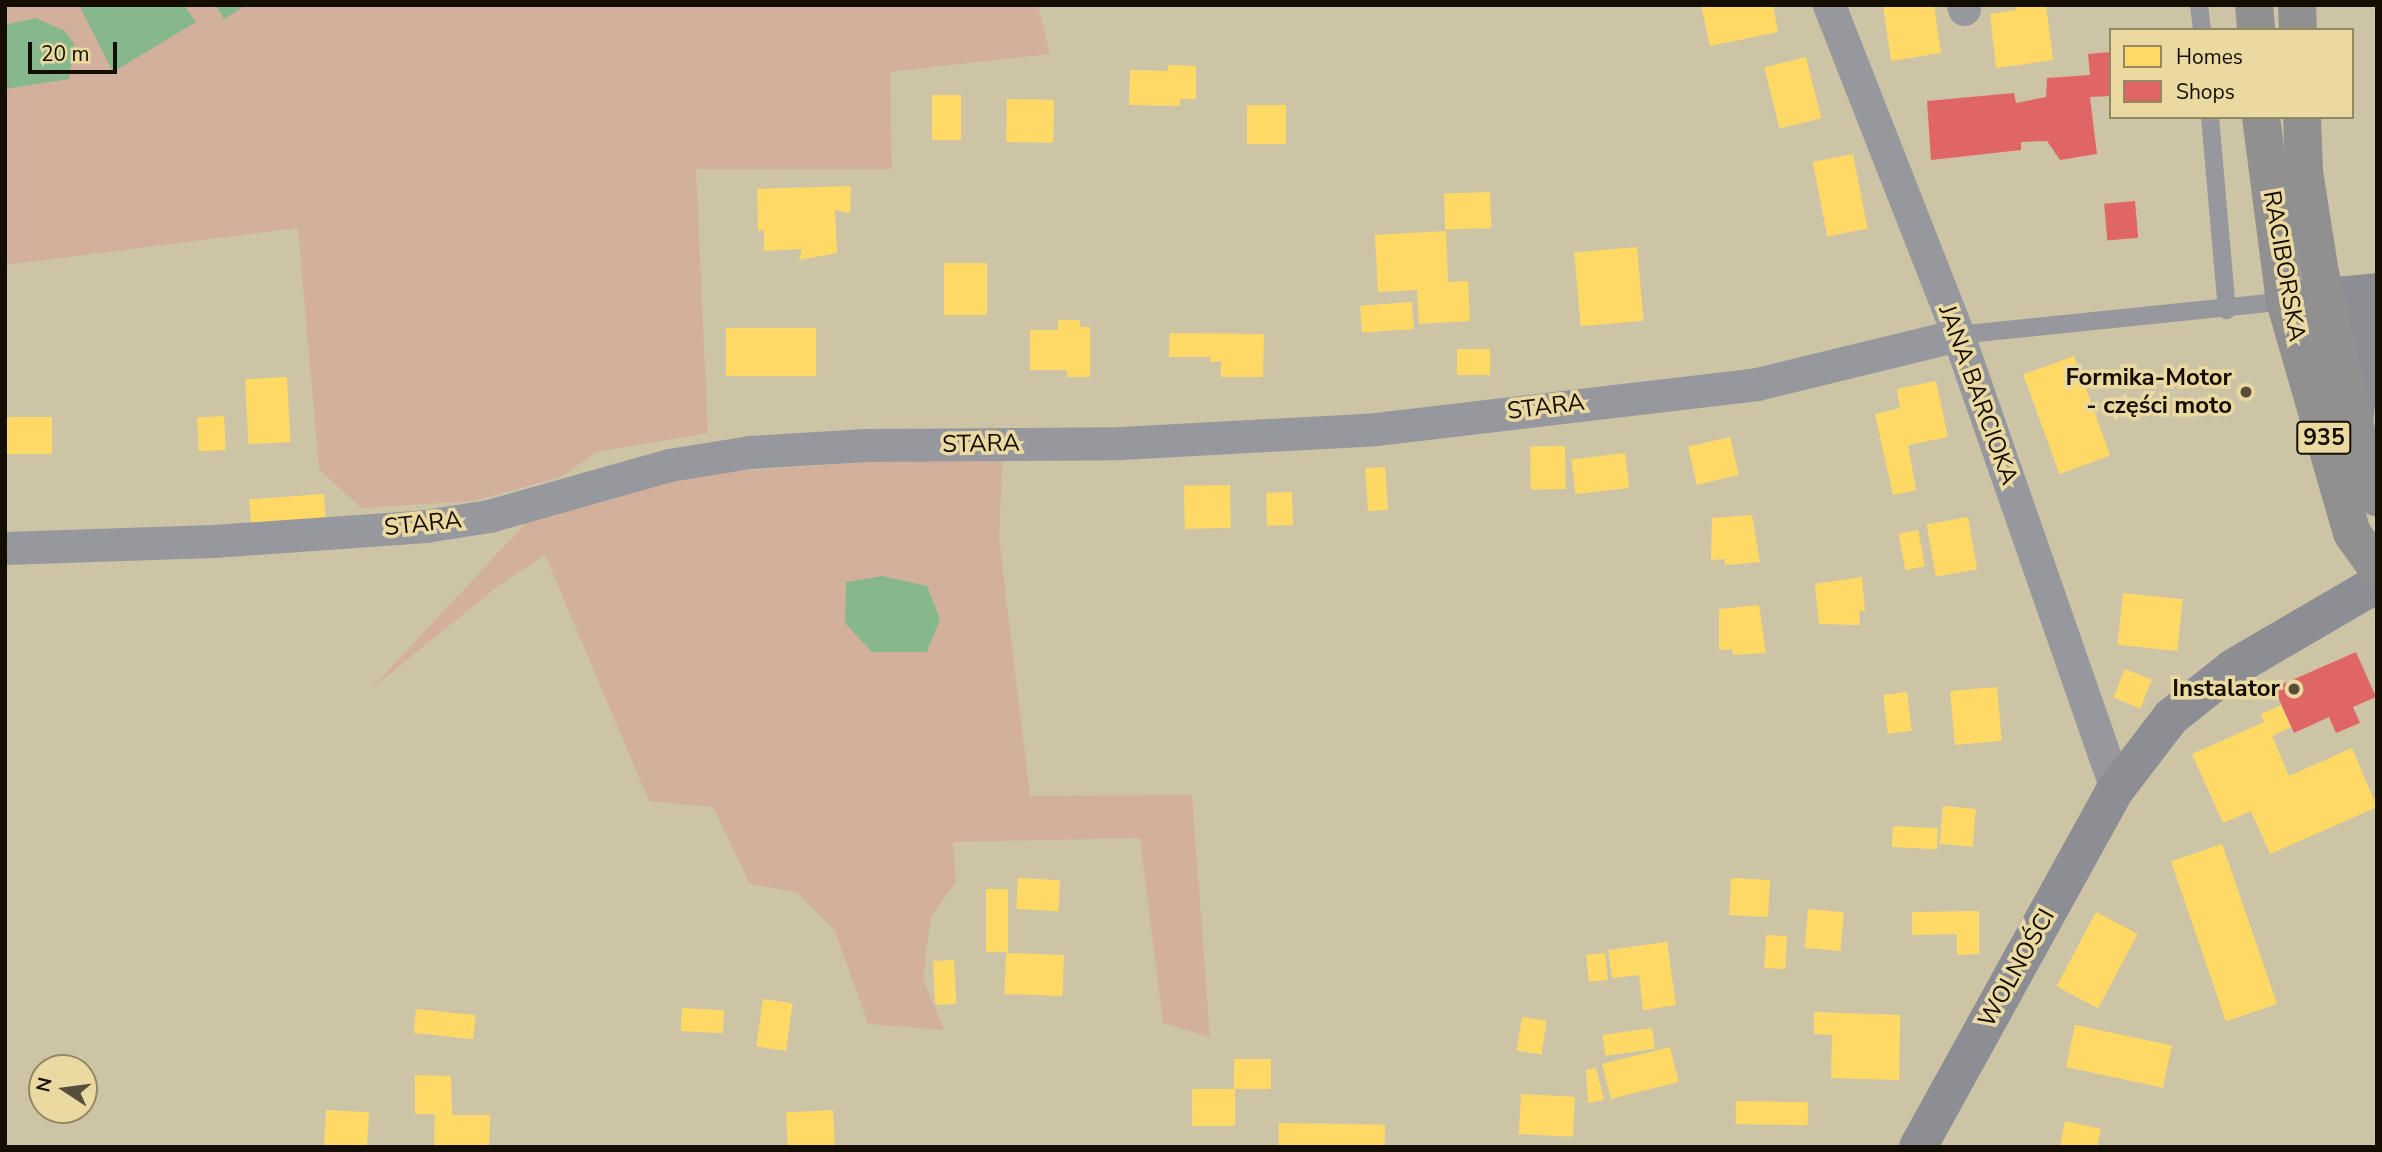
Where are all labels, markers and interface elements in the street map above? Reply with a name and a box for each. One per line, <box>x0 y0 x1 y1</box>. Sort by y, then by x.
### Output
scale bar <box>32 28 121 72</box>
legend <box>2109 28 2354 119</box>
text: 20 m <box>41 40 90 68</box>
text: Homes <box>2176 43 2243 71</box>
text: Shops <box>2176 78 2235 106</box>
street label: RACIBORSKA <box>2257 188 2311 344</box>
street label: JANA BARCIOKA <box>1932 301 2024 489</box>
place label: Formika-Motor - części moto <box>2065 364 2232 420</box>
marker: Formika-Motor - części moto <box>2238 384 2254 400</box>
street label: STARA <box>1506 388 1586 426</box>
road number: 935 <box>2296 418 2352 458</box>
street label: STARA <box>942 429 1020 459</box>
street label: STARA <box>383 506 463 542</box>
place label: Instalator <box>2172 675 2280 703</box>
marker: Instalator <box>2286 681 2302 697</box>
street label: WOLNOŚCI <box>1973 904 2061 1032</box>
north arrow <box>28 1054 98 1124</box>
text: N <box>30 1075 59 1095</box>

